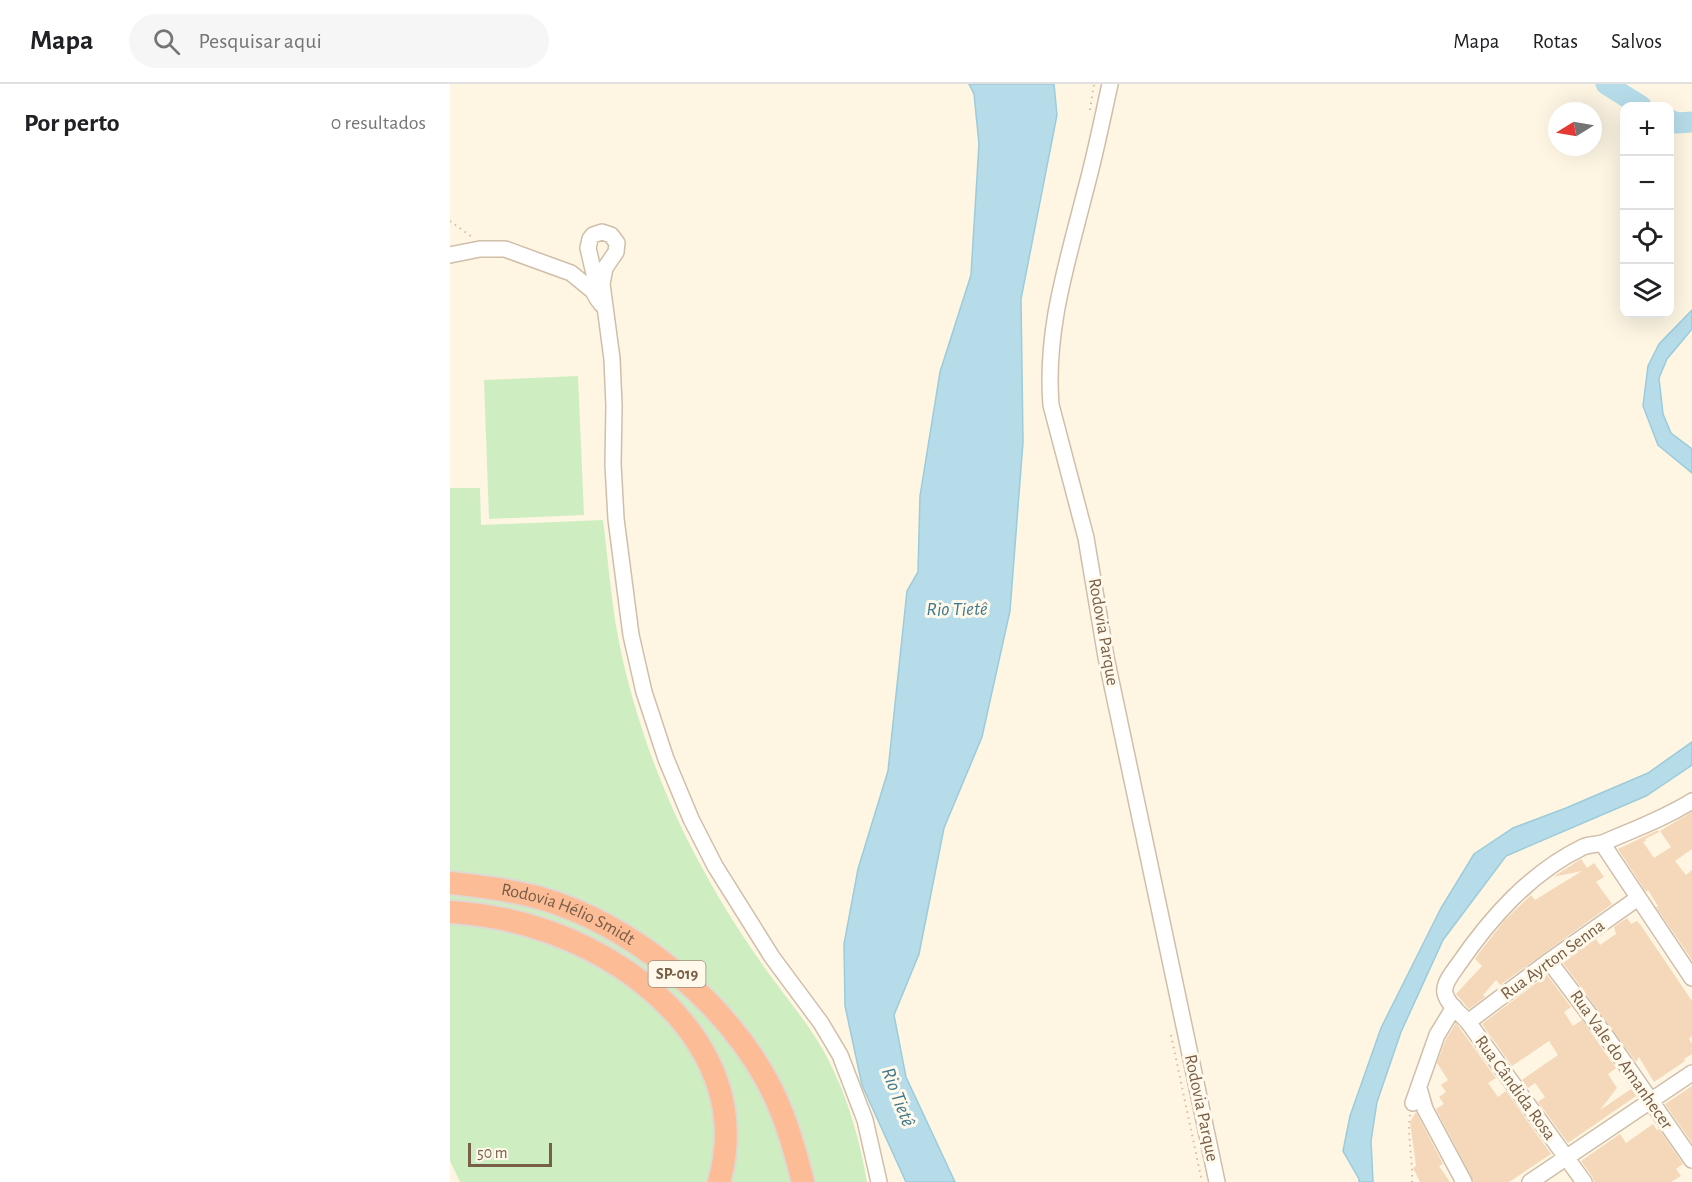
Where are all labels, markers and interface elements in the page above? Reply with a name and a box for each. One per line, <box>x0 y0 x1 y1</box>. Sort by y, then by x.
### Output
search box <box>129 14 549 68</box>
icon: search <box>150 25 183 58</box>
text: Mapa <box>30 27 93 55</box>
text: Pesquisar aqui <box>198 30 322 52</box>
text: Mapa <box>1453 31 1500 52</box>
text: Rotas <box>1533 31 1578 52</box>
text: Salvos <box>1611 31 1662 52</box>
north arrow <box>1548 102 1602 156</box>
map controls <box>1620 102 1674 318</box>
button: + <box>1620 102 1674 156</box>
text: Por perto <box>24 110 120 136</box>
text: 0 resultados <box>331 113 426 133</box>
button: − <box>1620 156 1674 210</box>
button: locate <box>1620 210 1674 264</box>
button: layers <box>1620 264 1674 318</box>
street label: Rodovia Parque <box>1085 577 1121 687</box>
water label: Rio Tietê <box>926 599 988 619</box>
street label: Rodovia Hélio Smidt <box>500 881 638 949</box>
street label: Rua Ayrton Senna <box>1498 917 1608 1003</box>
road number: SP-019 <box>648 961 706 987</box>
street label: Rua Vale do Amanhecer <box>1566 987 1676 1133</box>
street label: Rua Cândida Rosa <box>1471 1032 1559 1144</box>
street label: Rodovia Parque <box>1181 1053 1221 1163</box>
water label: Rio Tietê <box>878 1065 918 1130</box>
scale bar <box>468 1140 552 1168</box>
text: 50 m <box>477 1145 508 1161</box>

